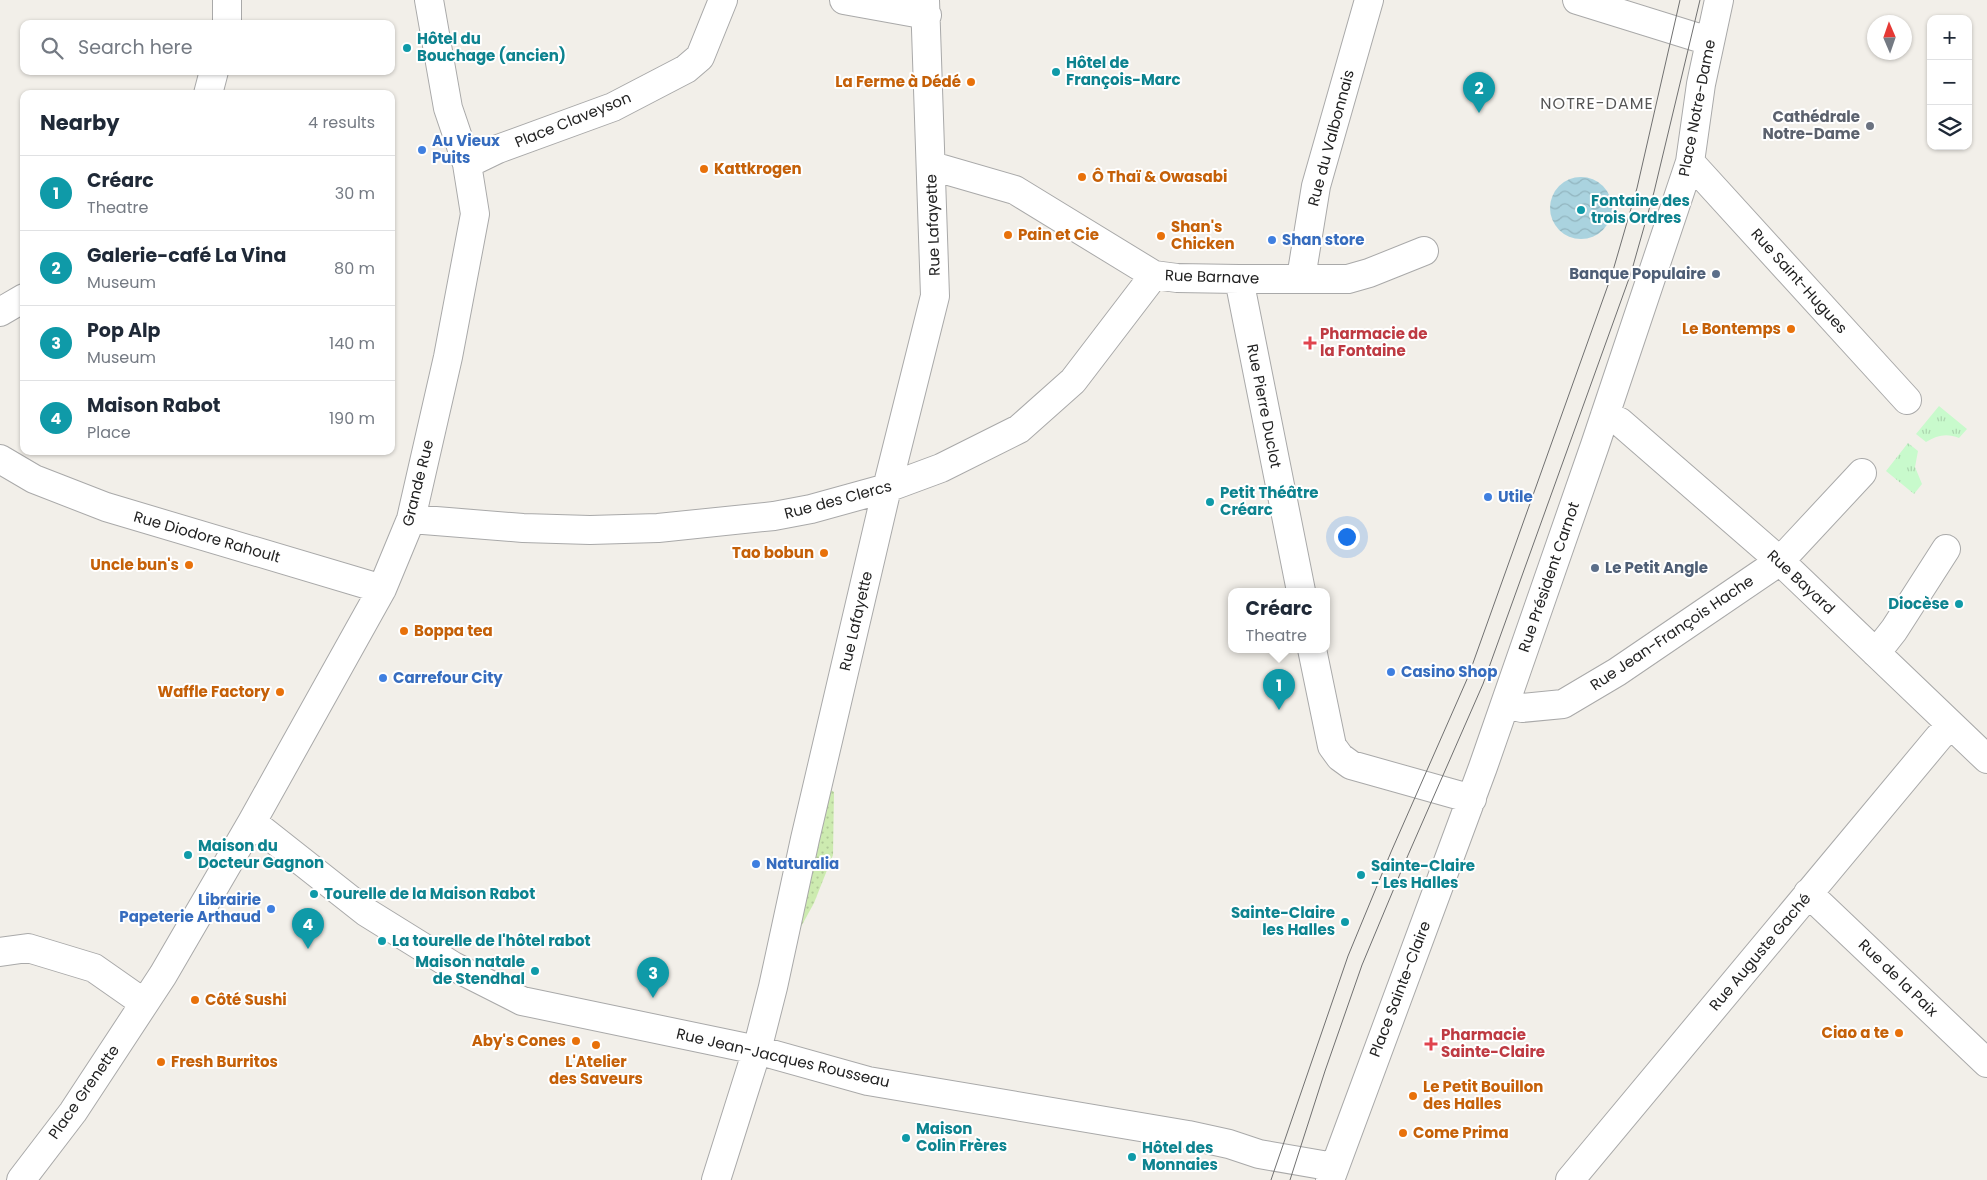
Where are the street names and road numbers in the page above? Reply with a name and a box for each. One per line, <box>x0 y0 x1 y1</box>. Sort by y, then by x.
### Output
street label: Place Notre-Dame <box>1673 38 1720 178</box>
street label: Rue du Valbonnais <box>1302 67 1359 208</box>
street label: Place Claveyson <box>512 87 634 152</box>
street label: Rue Lafayette <box>920 174 945 276</box>
street label: Rue Saint-Hugues <box>1746 224 1852 338</box>
street label: Rue Barnave <box>1164 264 1260 289</box>
street label: Rue Pierre Duclot <box>1242 342 1287 470</box>
street label: Grande Rue <box>397 437 438 528</box>
street label: Rue des Clercs <box>782 475 894 524</box>
street label: Rue Président Carnot <box>1513 499 1584 655</box>
street label: Rue Diodore Rahoult <box>131 506 283 568</box>
street label: Rue Bayard <box>1763 545 1840 619</box>
street label: Rue Lafayette <box>834 569 877 673</box>
street label: Rue Jean-François Hache <box>1586 570 1758 695</box>
street label: Rue Auguste Gaché <box>1704 888 1815 1015</box>
street label: Place Sainte-Claire <box>1364 918 1435 1060</box>
street label: Rue de la Paix <box>1854 934 1943 1021</box>
street label: Rue Jean-Jacques Rousseau <box>674 1023 892 1092</box>
street label: Place Grenette <box>43 1040 124 1143</box>

